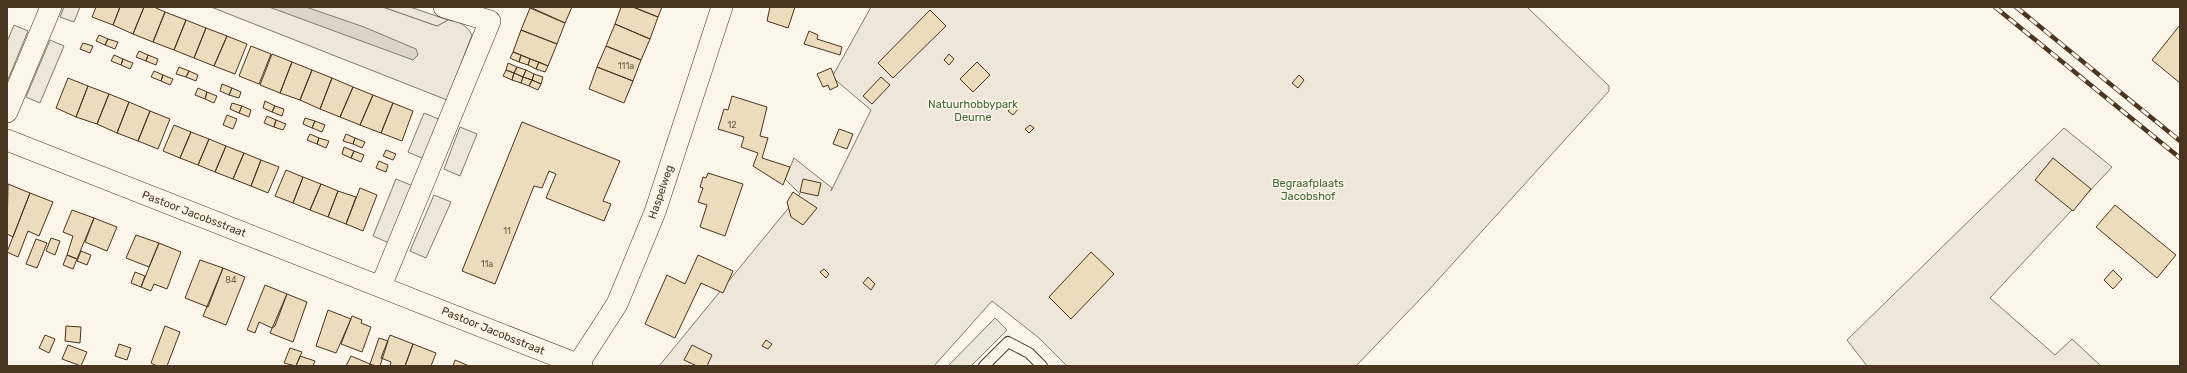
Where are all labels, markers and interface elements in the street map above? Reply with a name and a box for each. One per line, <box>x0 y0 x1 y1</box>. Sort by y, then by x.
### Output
house number: 111a <box>618 61 634 71</box>
park label: Natuurhobbypark Deurne <box>928 98 1018 124</box>
house number: 12 <box>727 120 737 130</box>
street label: Haspelweg <box>646 163 676 221</box>
park label: Begraafplaats Jacobshof <box>1272 177 1344 203</box>
street label: Pastoor Jacobsstraat <box>140 188 248 240</box>
house number: 11 <box>503 226 511 236</box>
house number: 11a <box>481 259 493 269</box>
house number: 84 <box>225 275 237 285</box>
street label: Pastoor Jacobsstraat <box>440 304 547 358</box>

